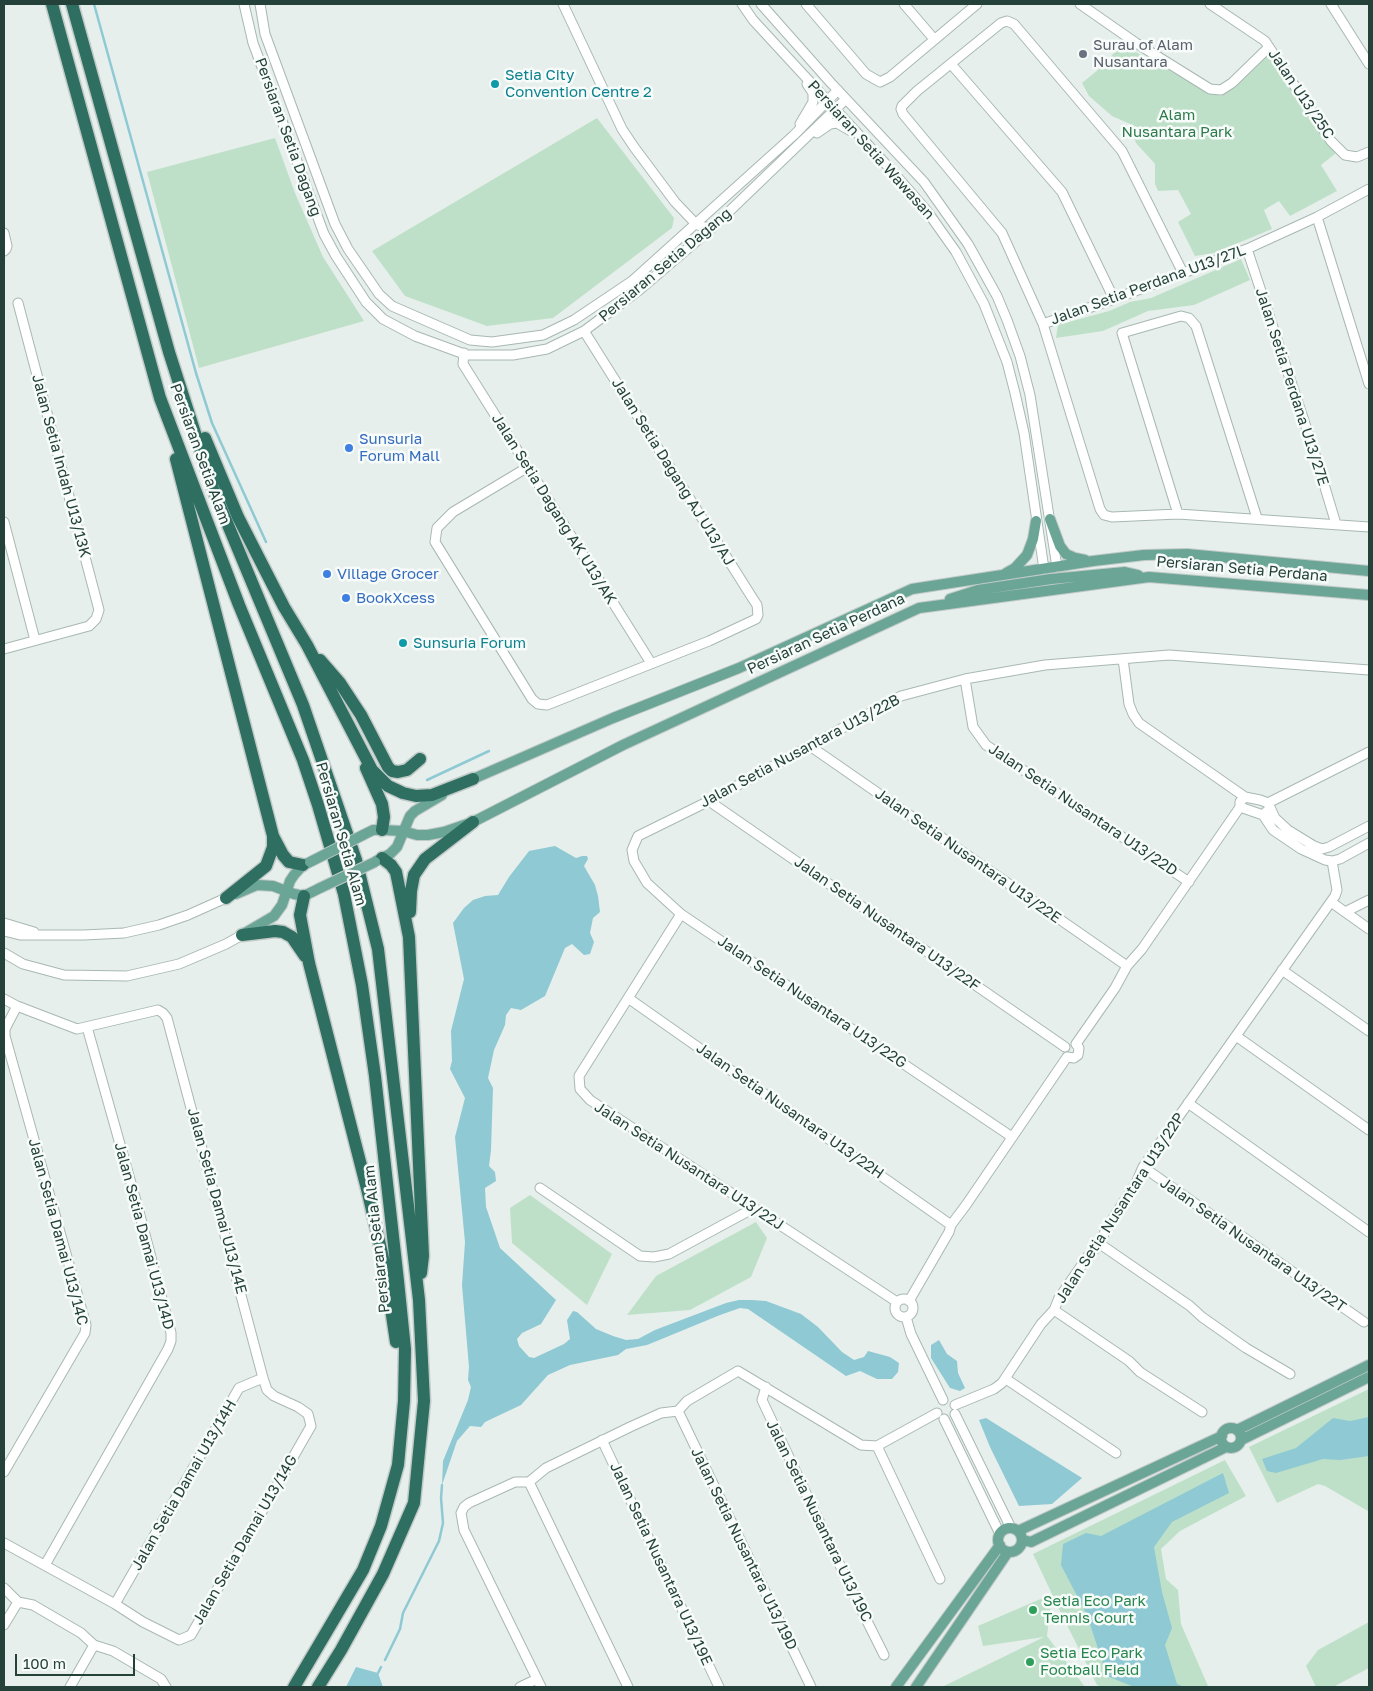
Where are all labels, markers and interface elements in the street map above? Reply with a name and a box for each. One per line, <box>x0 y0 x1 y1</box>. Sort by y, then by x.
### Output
place label: Surau of Alam Nusantara <box>1093 36 1193 71</box>
street label: Jalan U13/25C <box>1264 46 1338 142</box>
marker: Surau of Alam Nusantara <box>1077 48 1089 60</box>
street label: Persiaran Setia Dagang <box>251 55 325 219</box>
place label: Setia City Convention Centre 2 <box>505 66 652 101</box>
street label: Persiaran Setia Wawasan <box>804 77 938 223</box>
marker: Setia City Convention Centre 2 <box>489 78 501 90</box>
park label: Alam Nusantara Park <box>1122 106 1232 141</box>
street label: Persiaran Setia Dagang <box>595 204 735 326</box>
street label: Jalan Setia Perdana U13/27L <box>1048 241 1248 329</box>
street label: Jalan Setia Perdana U13/27E <box>1251 286 1333 488</box>
street label: Jalan Setia Indah U13/13K <box>28 372 94 560</box>
street label: Jalan Setia Dagang AJ U13/AJ <box>608 375 738 569</box>
street label: Persiaran Setia Alam <box>166 381 234 527</box>
street label: Jalan Setia Dagang AK U13/AK <box>488 410 620 608</box>
place label: Sunsuria Forum Mall <box>359 430 440 465</box>
marker: Sunsuria Forum Mall <box>343 442 355 454</box>
street label: Persiaran Setia Perdana <box>1156 553 1328 585</box>
place label: Village Grocer <box>337 565 439 583</box>
marker: Village Grocer <box>321 568 333 580</box>
place label: BookXcess <box>356 589 435 607</box>
street label: Persiaran Setia Perdana <box>744 590 908 678</box>
marker: BookXcess <box>340 592 352 604</box>
place label: Sunsuria Forum <box>413 634 526 652</box>
marker: Sunsuria Forum <box>397 637 409 649</box>
street label: Jalan Setia Nusantara U13/22B <box>697 691 903 811</box>
street label: Jalan Setia Nusantara U13/22D <box>985 740 1181 880</box>
street label: Persiaran Setia Alam <box>312 760 370 908</box>
street label: Jalan Setia Nusantara U13/22E <box>872 785 1064 927</box>
street label: Jalan Setia Nusantara U13/22F <box>791 853 983 995</box>
street label: Jalan Setia Nusantara U13/22G <box>714 932 910 1072</box>
street label: Jalan Setia Nusantara U13/22H <box>693 1039 887 1183</box>
street label: Jalan Setia Nusantara U13/22J <box>591 1098 787 1234</box>
street label: Jalan Setia Damai U13/14E <box>183 1106 251 1296</box>
street label: Jalan Setia Nusantara U13/22P <box>1052 1109 1188 1307</box>
street label: Jalan Setia Damai U13/14C <box>24 1136 92 1328</box>
street label: Jalan Setia Damai U13/14D <box>110 1140 178 1332</box>
street label: Persiaran Setia Alam <box>360 1164 394 1314</box>
street label: Jalan Setia Nusantara U13/22T <box>1157 1174 1349 1316</box>
street label: Jalan Setia Damai U13/14H <box>128 1396 240 1574</box>
street label: Jalan Setia Nusantara U13/19C <box>762 1417 876 1625</box>
street label: Jalan Setia Nusantara U13/19D <box>687 1445 801 1653</box>
street label: Jalan Setia Damai U13/14G <box>189 1452 301 1628</box>
street label: Jalan Setia Nusantara U13/19E <box>606 1460 716 1668</box>
place label: Setia Eco Park Tennis Court <box>1043 1592 1146 1627</box>
marker: Setia Eco Park Tennis Court <box>1027 1604 1039 1616</box>
scale bar <box>18 1644 138 1676</box>
place label: Setia Eco Park Football Field <box>1040 1644 1143 1679</box>
text: 100 m <box>23 1654 66 1672</box>
marker: Setia Eco Park Football Field <box>1024 1656 1036 1668</box>

